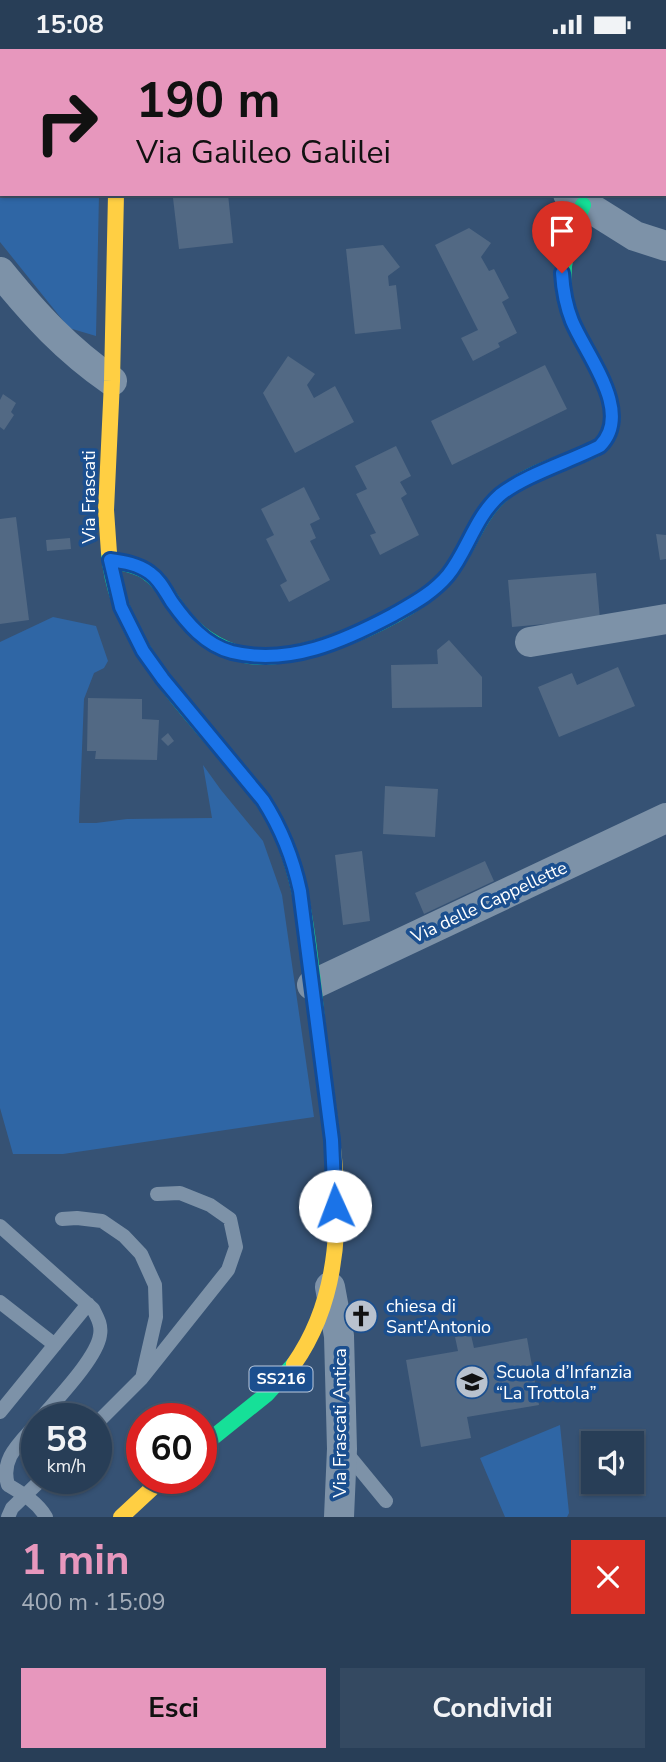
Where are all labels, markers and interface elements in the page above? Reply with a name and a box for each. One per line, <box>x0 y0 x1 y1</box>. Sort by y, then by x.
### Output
text: 15:08 <box>35 7 104 42</box>
text: 190 m <box>136 67 280 134</box>
icon: right <box>21 77 112 168</box>
text: Via Galileo Galilei <box>136 131 391 174</box>
pin <box>532 201 592 273</box>
icon: arrive <box>543 212 581 250</box>
street label: Via Frascati <box>77 450 101 545</box>
street label: Via delle Cappellette <box>406 855 571 949</box>
position arrow <box>298 1169 372 1243</box>
place label: chiesa di Sant'Antonio <box>386 1294 491 1339</box>
church icon: chiesa di Sant'Antonio <box>342 1297 380 1335</box>
street label: Via Frascati Antica <box>328 1348 352 1499</box>
place label: Scuola d’Infanzia “La Trottola” <box>496 1360 632 1405</box>
school or university icon: Scuola d’Infanzia “La Trottola” <box>453 1363 491 1401</box>
road number: SS216 <box>250 1367 312 1391</box>
speed limit sign: 60 <box>126 1403 217 1494</box>
text: 58 <box>45 1416 88 1463</box>
map controls <box>581 1431 644 1494</box>
button: sound <box>581 1431 644 1494</box>
text: km/h <box>47 1454 86 1478</box>
text: 1 min <box>21 1532 130 1589</box>
button: close <box>571 1540 645 1614</box>
text: 400 m · 15:09 <box>21 1587 166 1618</box>
button: Esci <box>21 1668 326 1748</box>
button: Condividi <box>340 1668 645 1748</box>

